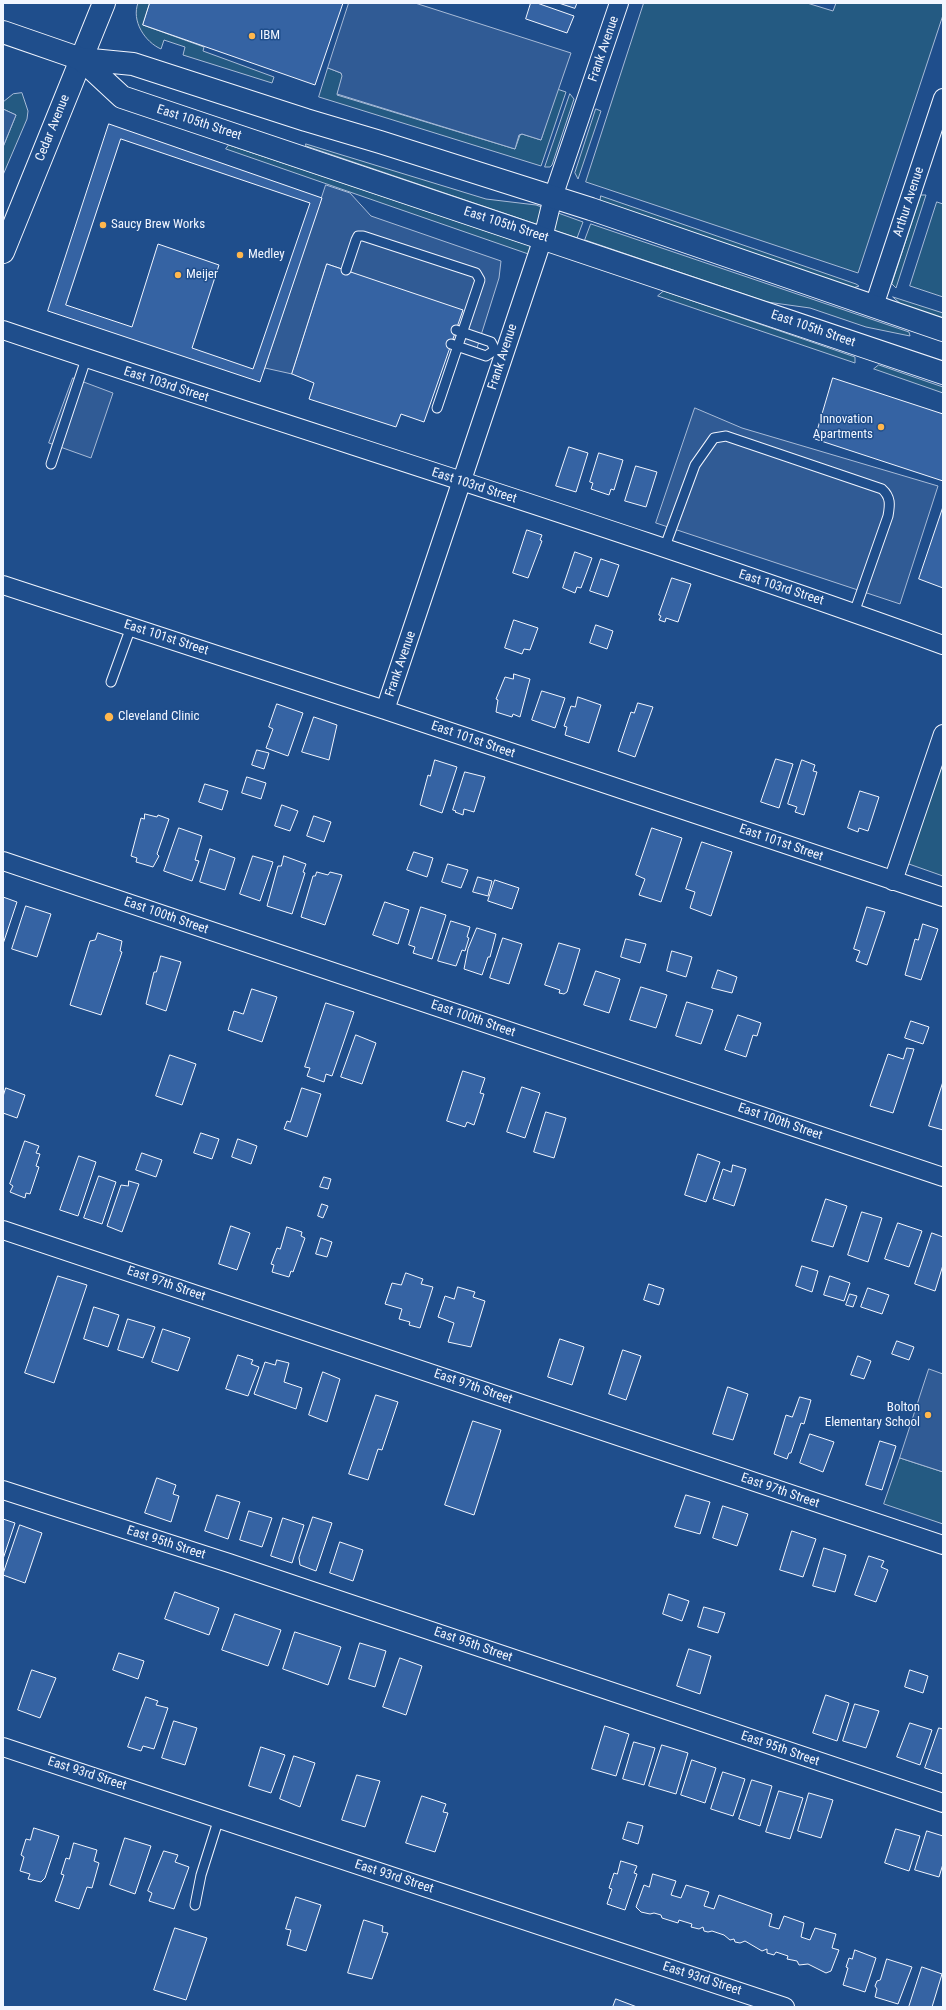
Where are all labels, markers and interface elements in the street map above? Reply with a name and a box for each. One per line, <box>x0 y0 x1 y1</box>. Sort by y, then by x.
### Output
street label: Frank Avenue <box>585 14 623 84</box>
place label: IBM <box>260 28 280 44</box>
marker: IBM <box>247 31 257 41</box>
street label: Cedar Avenue <box>33 92 73 164</box>
street label: East 105th Street <box>155 102 243 144</box>
street label: Arthur Avenue <box>890 165 928 239</box>
street label: East 105th Street <box>462 204 550 246</box>
place label: Saucy Brew Works <box>111 217 205 233</box>
marker: Saucy Brew Works <box>98 220 108 230</box>
place label: Medley <box>248 247 285 263</box>
marker: Medley <box>235 250 245 260</box>
place label: Meijer <box>186 267 218 283</box>
marker: Meijer <box>173 270 183 280</box>
street label: East 105th Street <box>769 307 857 351</box>
street label: Frank Avenue <box>485 322 521 392</box>
street label: East 103rd Street <box>122 364 210 406</box>
place label: Innovation Apartments <box>813 412 873 443</box>
marker: Innovation Apartments <box>876 422 886 432</box>
street label: East 103rd Street <box>430 465 518 507</box>
street label: East 103rd Street <box>737 567 825 609</box>
street label: East 101st Street <box>122 617 210 659</box>
street label: Frank Avenue <box>382 629 420 699</box>
place label: Cleveland Clinic <box>118 709 199 725</box>
marker: Cleveland Clinic <box>103 711 115 723</box>
street label: East 101st Street <box>429 718 517 762</box>
street label: East 101st Street <box>737 821 825 865</box>
street label: East 100th Street <box>122 894 210 938</box>
street label: East 100th Street <box>429 997 517 1041</box>
street label: East 100th Street <box>736 1100 824 1144</box>
street label: East 97th Street <box>125 1263 207 1305</box>
street label: East 97th Street <box>432 1366 514 1408</box>
place label: Bolton Elementary School <box>825 1400 920 1431</box>
marker: Bolton Elementary School <box>923 1410 933 1420</box>
street label: East 97th Street <box>739 1470 821 1512</box>
street label: East 95th Street <box>125 1523 207 1563</box>
street label: East 95th Street <box>432 1624 514 1666</box>
street label: East 95th Street <box>739 1728 821 1770</box>
street label: East 93rd Street <box>46 1754 128 1794</box>
street label: East 93rd Street <box>353 1857 435 1897</box>
street label: East 93rd Street <box>661 1959 743 1999</box>

